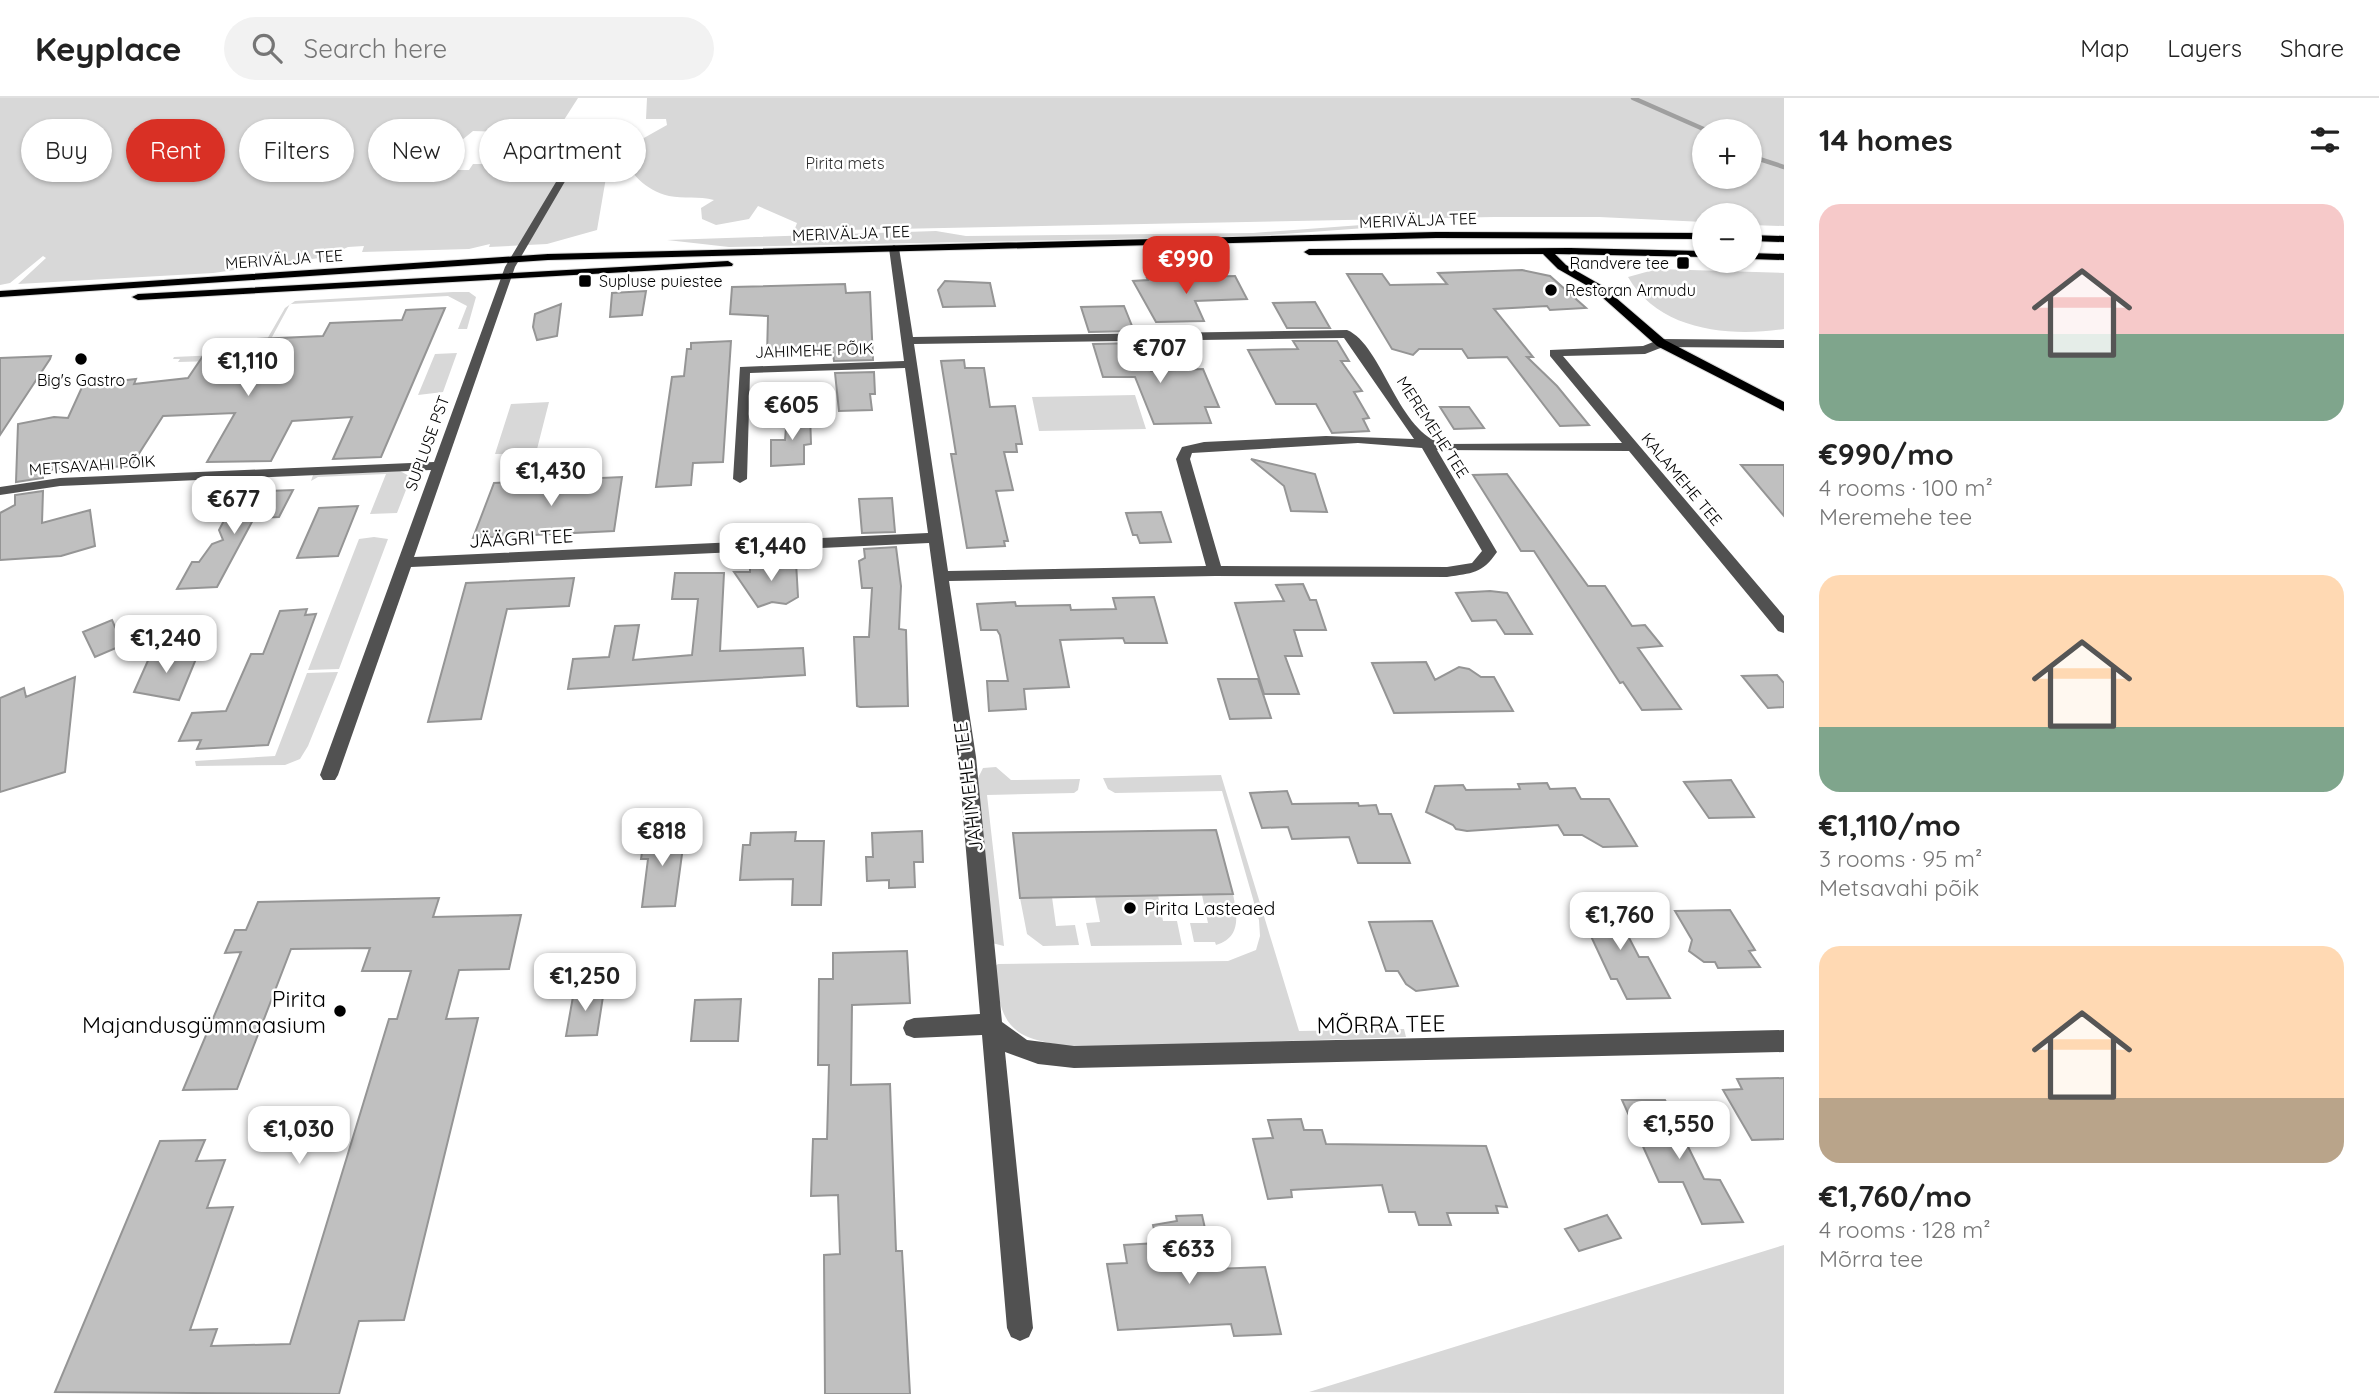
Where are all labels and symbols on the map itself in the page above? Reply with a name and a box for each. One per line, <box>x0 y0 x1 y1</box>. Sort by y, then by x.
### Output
park label: Pirita mets <box>806 153 884 173</box>
street label: MERIVÄLJA TEE <box>1359 208 1477 232</box>
street label: MERIVÄLJA TEE <box>792 221 910 245</box>
pin: €990 <box>1145 236 1227 296</box>
street label: MERIVÄLJA TEE <box>224 245 344 273</box>
place label: Randvere tee <box>1570 253 1669 273</box>
marker: Randvere tee <box>1675 255 1691 271</box>
place label: Supluse puiestee <box>599 271 723 291</box>
marker: Supluse puiestee <box>577 273 593 289</box>
place label: Restoran Armudu <box>1565 280 1696 300</box>
marker: Restoran Armudu <box>1543 282 1559 298</box>
pin: €707 <box>1119 326 1201 385</box>
pin: €1,110 <box>191 338 305 398</box>
street label: JAHIMEHE PÕIK <box>754 338 874 362</box>
marker: Big's Gastro <box>73 351 89 367</box>
place label: Big's Gastro <box>37 370 125 390</box>
street label: MEREMEHE TEE <box>1393 372 1473 482</box>
pin: €605 <box>751 382 833 442</box>
street label: SUPLUSE PST <box>400 392 454 493</box>
street label: KALAMEHE TEE <box>1637 428 1727 530</box>
pin: €1,430 <box>494 448 608 508</box>
street label: METSAVAHI PÕIK <box>28 451 156 479</box>
pin: €677 <box>193 476 275 536</box>
street label: JÄÄGRI TEE <box>468 523 574 553</box>
pin: €1,440 <box>714 524 828 583</box>
pin: €1,240 <box>109 616 223 675</box>
street label: JAHIMEHE TEE <box>948 721 988 853</box>
pin: €818 <box>621 808 703 868</box>
pin: €1,760 <box>1563 892 1677 952</box>
place label: Pirita Lasteaed <box>1144 896 1275 920</box>
marker: Pirita Lasteaed <box>1122 900 1138 916</box>
pin: €1,250 <box>528 954 642 1013</box>
place label: Pirita Majandusgümnaasium <box>82 984 326 1039</box>
marker: Pirita Majandusgümnaasium <box>332 1003 348 1019</box>
street label: MÕRRA TEE <box>1316 1008 1446 1040</box>
pin: €1,550 <box>1622 1102 1736 1161</box>
pin: €1,030 <box>242 1107 356 1166</box>
pin: €633 <box>1148 1226 1230 1286</box>

